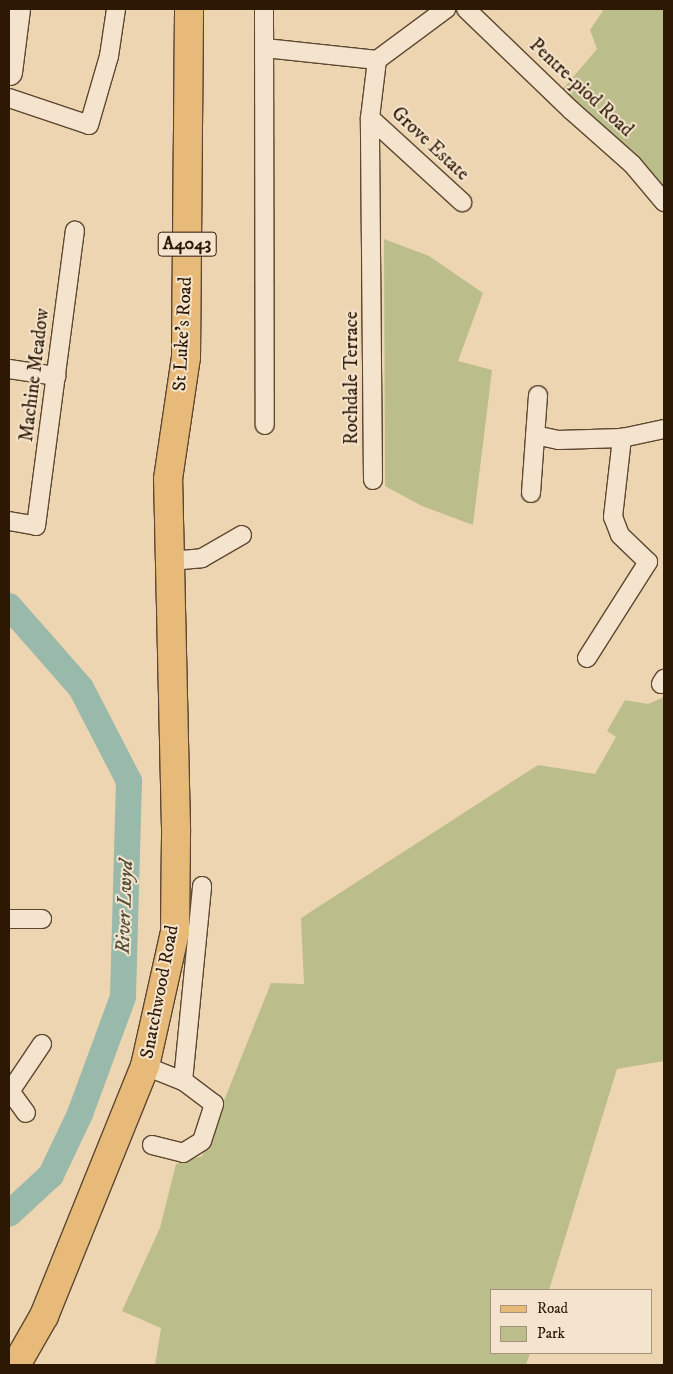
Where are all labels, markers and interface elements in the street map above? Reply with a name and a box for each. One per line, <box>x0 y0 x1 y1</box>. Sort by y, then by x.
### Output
street label: Pentre-piod Road <box>524 34 638 142</box>
street label: Grove Estate <box>386 102 474 186</box>
road number: A4043 <box>157 228 217 260</box>
street label: St Luke's Road <box>169 276 197 392</box>
street label: Machine Meadow <box>16 307 54 443</box>
street label: Rochdale Terrace <box>341 311 363 445</box>
water label: River Lwyd <box>111 860 139 954</box>
street label: Snatchwood Road <box>136 923 184 1061</box>
legend <box>490 1289 653 1354</box>
text: Road <box>537 1299 568 1318</box>
text: Park <box>537 1324 565 1343</box>

